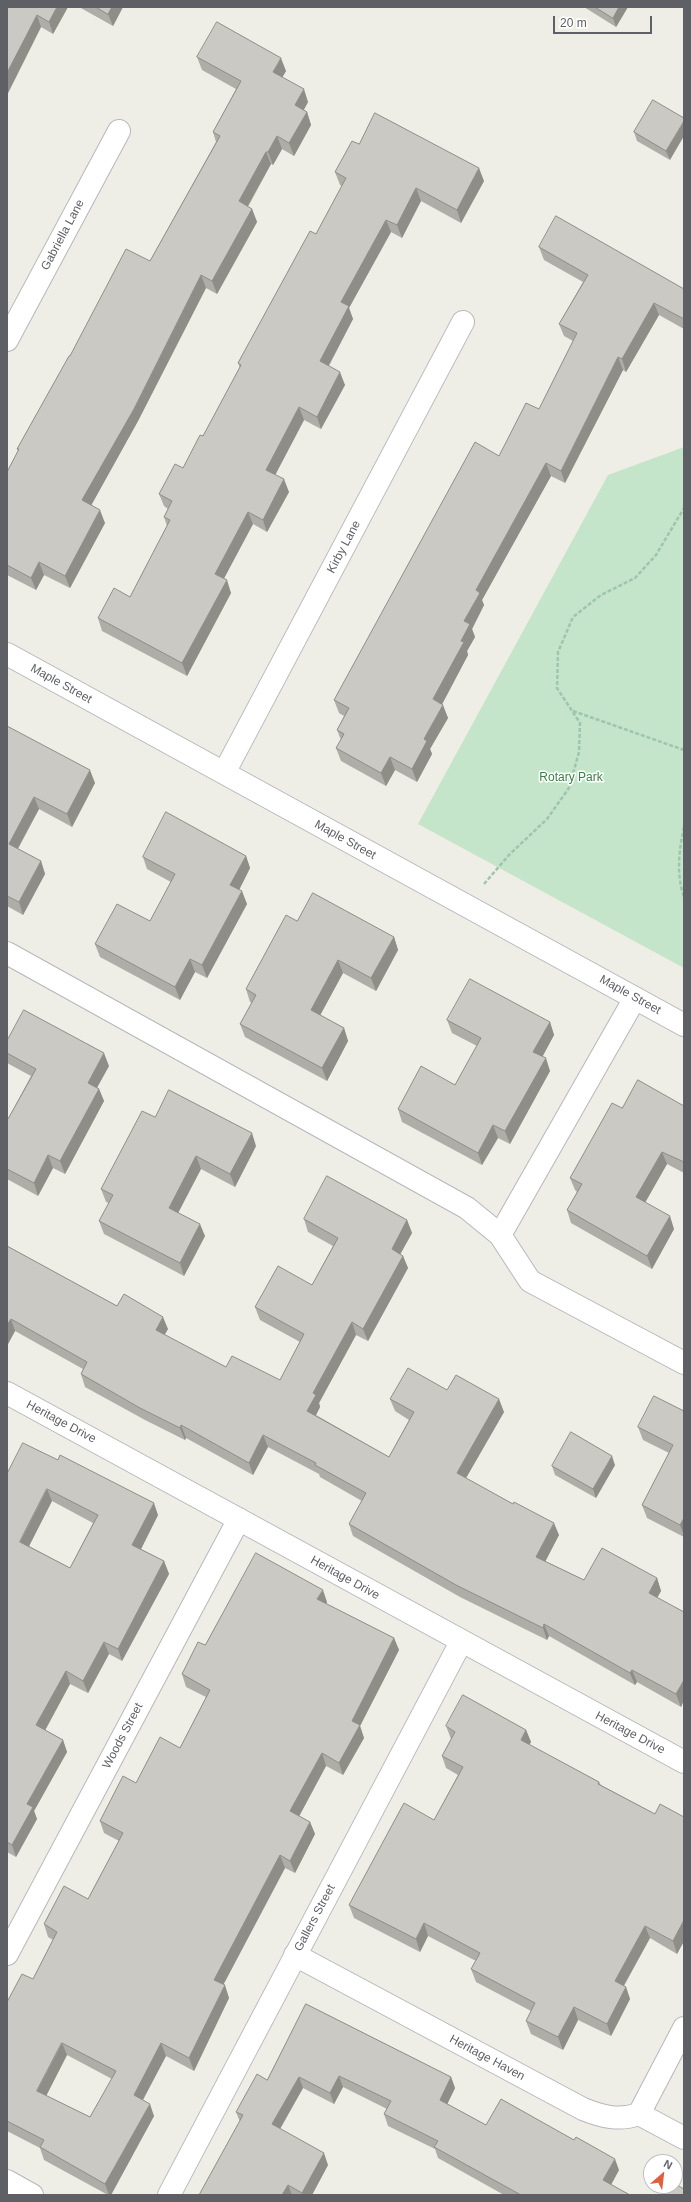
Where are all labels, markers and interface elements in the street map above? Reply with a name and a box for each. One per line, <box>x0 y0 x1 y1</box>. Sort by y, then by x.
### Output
scale bar <box>555 8 654 34</box>
text: 20 m <box>560 16 587 30</box>
street label: Gabriella Lane <box>38 197 88 273</box>
street label: Kirby Lane <box>324 518 364 576</box>
street label: Maple Street <box>28 661 94 707</box>
park label: Rotary Park <box>539 771 603 785</box>
street label: Maple Street <box>312 817 378 863</box>
street label: Maple Street <box>597 972 663 1018</box>
street label: Heritage Drive <box>24 1398 98 1446</box>
street label: Heritage Drive <box>308 1553 382 1603</box>
street label: Woods Street <box>100 1701 146 1771</box>
street label: Heritage Drive <box>593 1709 667 1757</box>
street label: Gallers Street <box>291 1882 339 1954</box>
street label: Heritage Haven <box>447 2032 527 2084</box>
north arrow <box>643 2154 683 2194</box>
text: N <box>662 2157 674 2171</box>

